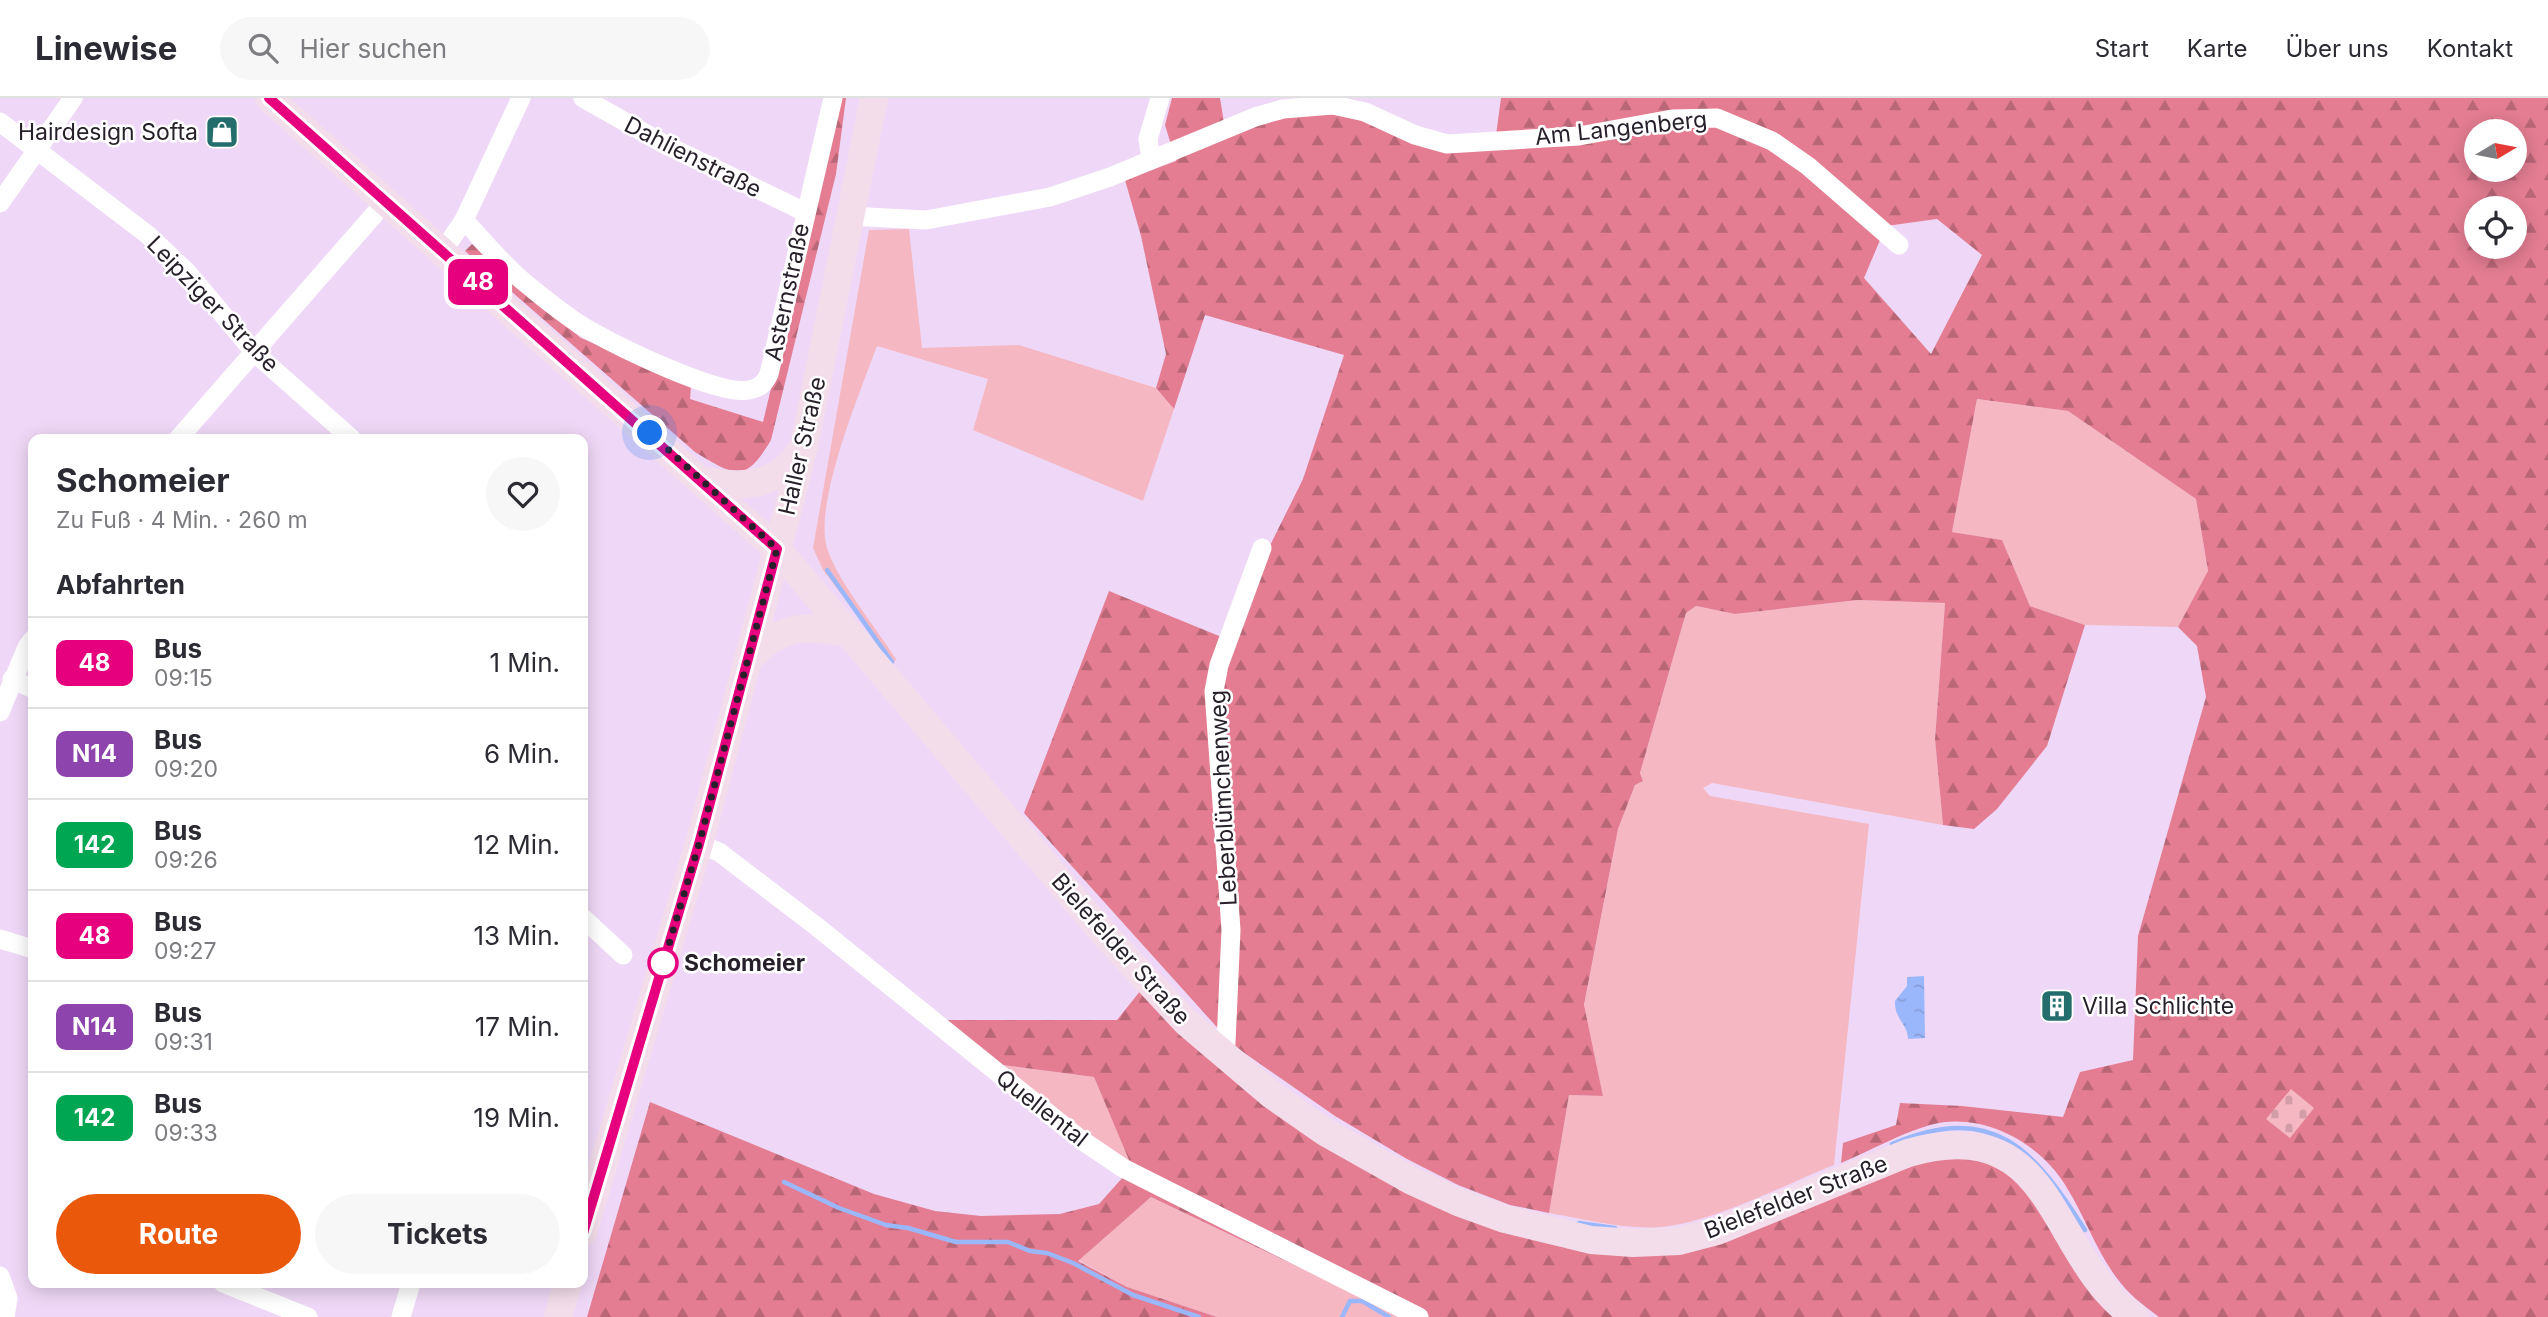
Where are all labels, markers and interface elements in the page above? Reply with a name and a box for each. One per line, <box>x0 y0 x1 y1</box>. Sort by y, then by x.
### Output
search box <box>220 17 710 80</box>
text: Linewise <box>35 28 178 68</box>
icon: search <box>244 29 282 67</box>
text: Hier suchen <box>300 33 447 64</box>
text: Start <box>2095 34 2149 63</box>
text: Karte <box>2187 34 2247 63</box>
text: Über uns <box>2285 34 2389 63</box>
text: Kontakt <box>2427 34 2513 63</box>
street label: Am Langenberg <box>1534 105 1708 151</box>
street label: Dahlienstraße <box>620 110 766 204</box>
shop icon: Hairdesign Softa <box>203 113 241 151</box>
place label: Hairdesign Softa <box>18 118 198 146</box>
north arrow <box>2464 119 2527 182</box>
map controls <box>2464 119 2527 259</box>
button: locate <box>2464 196 2527 259</box>
street label: Asternstraße <box>759 221 815 363</box>
street label: Leipziger Straße <box>141 230 285 378</box>
line badge: 48 <box>447 259 510 305</box>
text: 48 <box>462 267 494 296</box>
street label: Haller Straße <box>772 374 832 518</box>
your location <box>632 415 667 450</box>
button: heart <box>486 457 560 531</box>
text: Schomeier <box>56 460 230 500</box>
text: Zu Fuß · 4 Min. · 260 m <box>56 506 308 534</box>
text: Abfahrten <box>56 569 185 600</box>
text: Bus <box>154 633 202 664</box>
text: 1 Min. <box>489 647 560 678</box>
text: 48 <box>79 648 110 677</box>
text: 09:15 <box>154 664 213 692</box>
street label: Leberblümchenweg <box>1203 689 1243 907</box>
text: Bus <box>154 724 202 755</box>
text: 6 Min. <box>484 738 560 769</box>
text: N14 <box>72 739 117 768</box>
text: 09:20 <box>154 755 218 783</box>
text: Bus <box>154 815 202 846</box>
text: 12 Min. <box>474 829 560 860</box>
text: 142 <box>74 830 115 859</box>
text: 09:26 <box>154 846 218 874</box>
street label: Bielefelder Straße <box>1046 868 1196 1030</box>
text: Bus <box>154 906 202 937</box>
text: 13 Min. <box>473 920 560 951</box>
text: 48 <box>79 921 110 950</box>
text: 09:27 <box>154 937 216 965</box>
marker: Schomeier <box>648 948 678 978</box>
place label: Schomeier <box>684 949 805 977</box>
building icon: Villa Schlichte <box>2038 987 2076 1025</box>
place label: Villa Schlichte <box>2082 992 2234 1020</box>
text: Bus <box>154 997 202 1028</box>
text: 17 Min. <box>475 1011 560 1042</box>
text: N14 <box>72 1012 117 1041</box>
text: 09:31 <box>154 1028 213 1056</box>
street label: Quellental <box>990 1063 1094 1153</box>
text: Bus <box>154 1088 202 1119</box>
text: 19 Min. <box>473 1102 560 1133</box>
text: 142 <box>74 1103 115 1132</box>
text: 09:33 <box>154 1119 218 1147</box>
street label: Bielefelder Straße <box>1700 1149 1892 1245</box>
button: Route <box>56 1194 301 1274</box>
button: Tickets <box>315 1194 560 1274</box>

